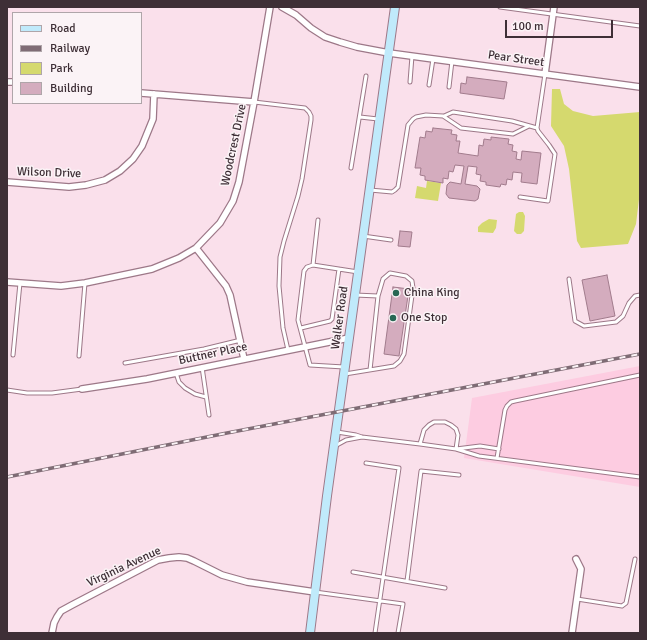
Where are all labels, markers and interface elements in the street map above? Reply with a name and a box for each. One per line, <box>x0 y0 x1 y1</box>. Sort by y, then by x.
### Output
legend <box>12 12 142 104</box>
scale bar <box>507 12 615 38</box>
text: 100 m <box>512 19 544 34</box>
text: Road <box>50 21 76 36</box>
text: Railway <box>50 41 90 56</box>
street label: Pear Street <box>487 48 545 70</box>
text: Park <box>50 61 73 76</box>
text: Building <box>50 81 93 96</box>
street label: Woodcrest Drive <box>218 103 250 187</box>
street label: Wilson Drive <box>17 165 81 181</box>
street label: Walker Road <box>328 285 352 351</box>
place label: China King <box>404 286 460 300</box>
marker: China King <box>391 288 401 298</box>
place label: One Stop <box>401 311 447 325</box>
marker: One Stop <box>388 313 398 323</box>
street label: Buttner Place <box>177 340 249 368</box>
street label: Virginia Avenue <box>85 544 163 590</box>

